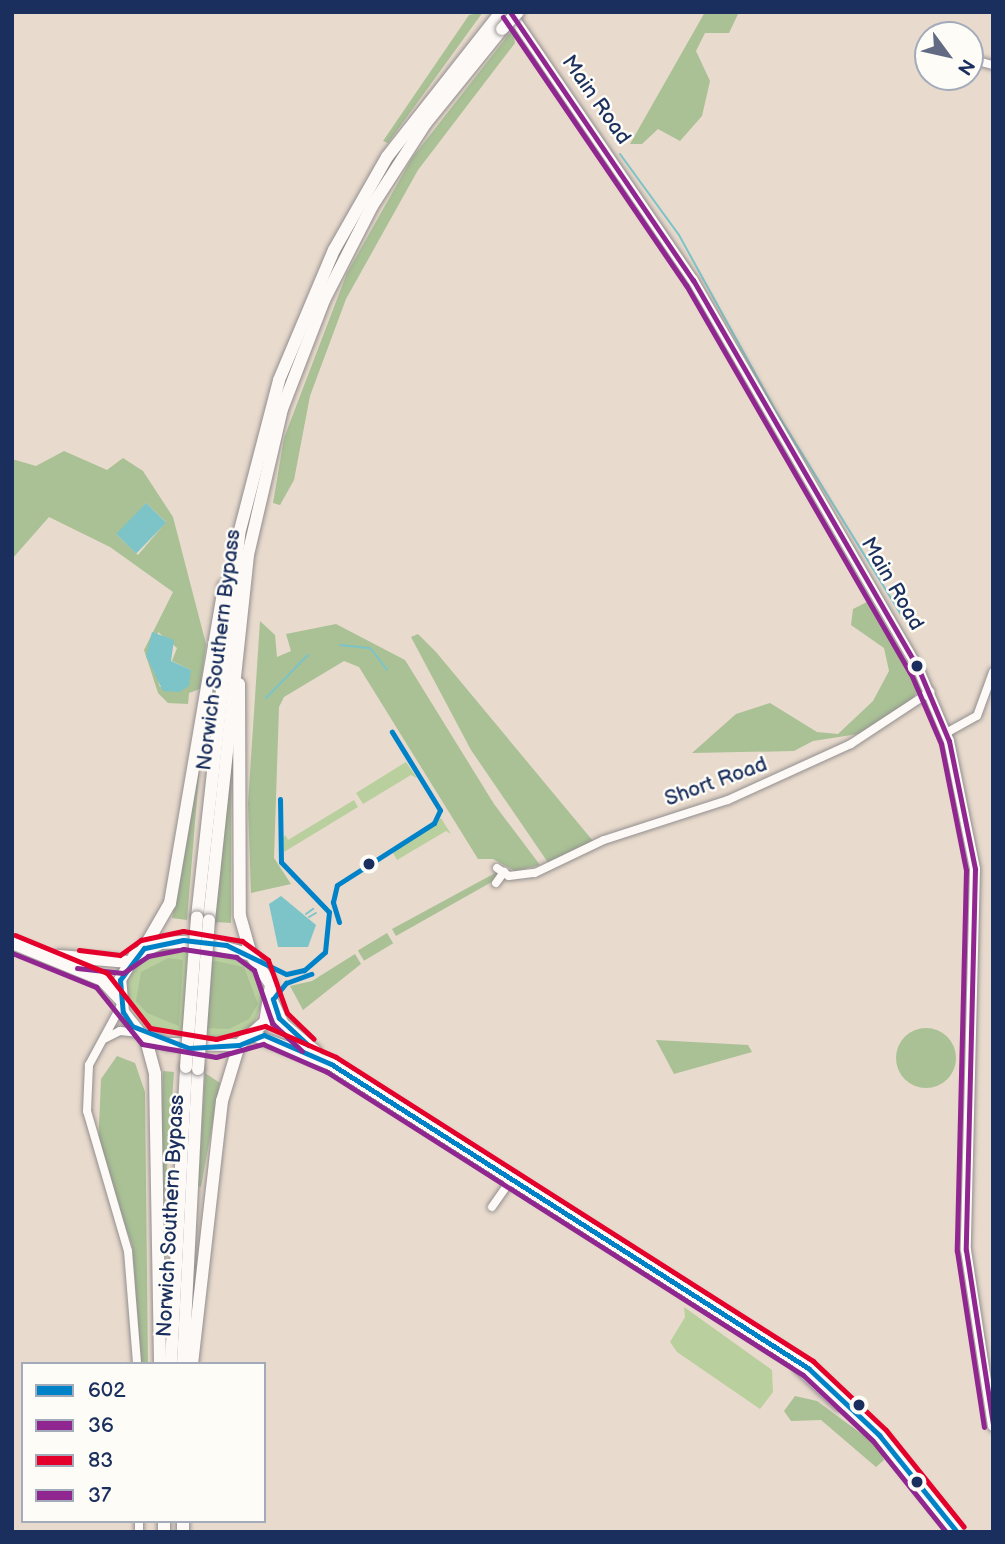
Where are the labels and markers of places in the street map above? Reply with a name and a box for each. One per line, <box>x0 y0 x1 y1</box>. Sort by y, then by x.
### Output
unlabelled marker <box>910 659 924 673</box>
unlabelled marker <box>362 857 376 871</box>
unlabelled marker <box>852 1398 866 1412</box>
unlabelled marker <box>910 1475 924 1489</box>

